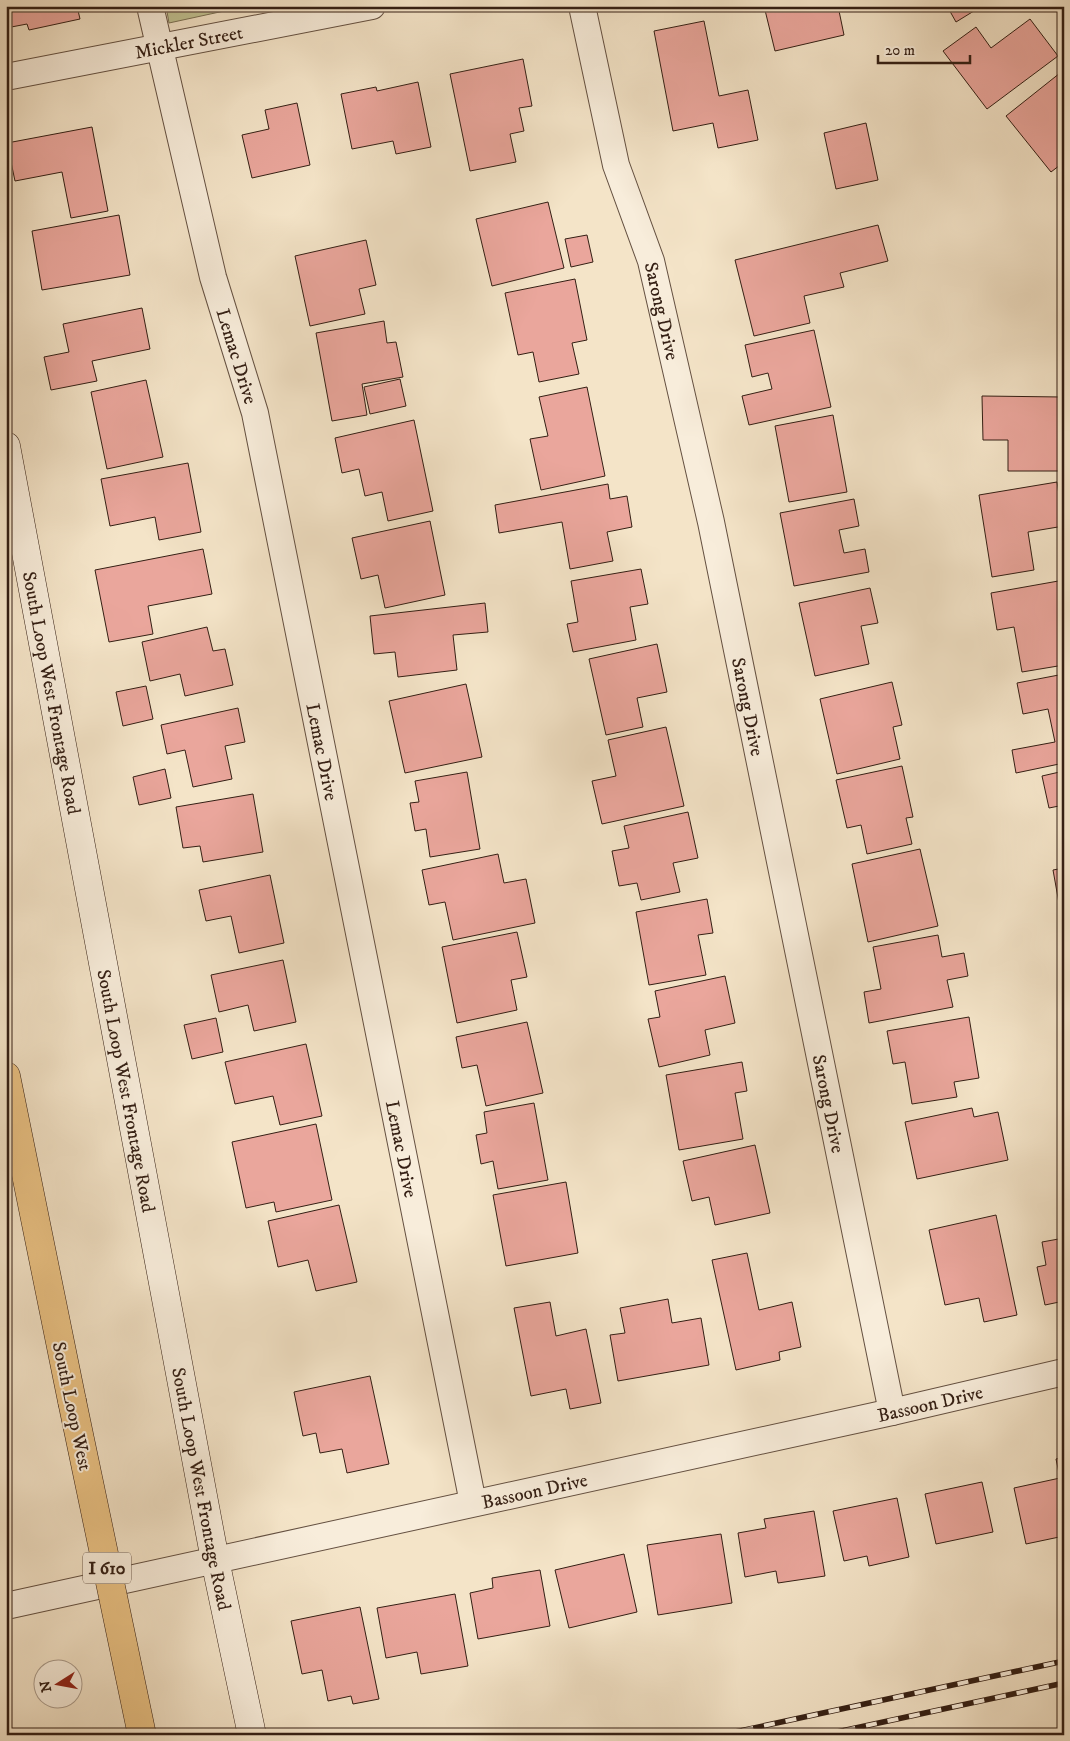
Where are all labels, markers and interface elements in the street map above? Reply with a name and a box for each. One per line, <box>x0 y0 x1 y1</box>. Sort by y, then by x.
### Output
street label: Mickler Street <box>133 21 245 65</box>
scale bar <box>878 32 970 64</box>
text: 20 m <box>885 41 915 60</box>
street label: Sarong Drive <box>639 260 683 363</box>
street label: Lemac Drive <box>210 306 262 407</box>
street label: South Loop West Frontage Road <box>17 570 85 817</box>
street label: Sarong Drive <box>726 656 768 758</box>
street label: Lemac Drive <box>300 701 342 803</box>
street label: South Loop West Frontage Road <box>91 968 160 1215</box>
street label: Sarong Drive <box>807 1053 849 1155</box>
street label: Lemac Drive <box>380 1099 422 1200</box>
street label: South Loop West <box>47 1340 96 1473</box>
street label: South Loop West Frontage Road <box>166 1366 235 1613</box>
street label: Bassoon Drive <box>875 1381 986 1428</box>
street label: Bassoon Drive <box>480 1469 590 1514</box>
road number: I 610 <box>83 1552 131 1584</box>
north arrow <box>32 1658 82 1708</box>
text: N <box>36 1678 56 1694</box>

